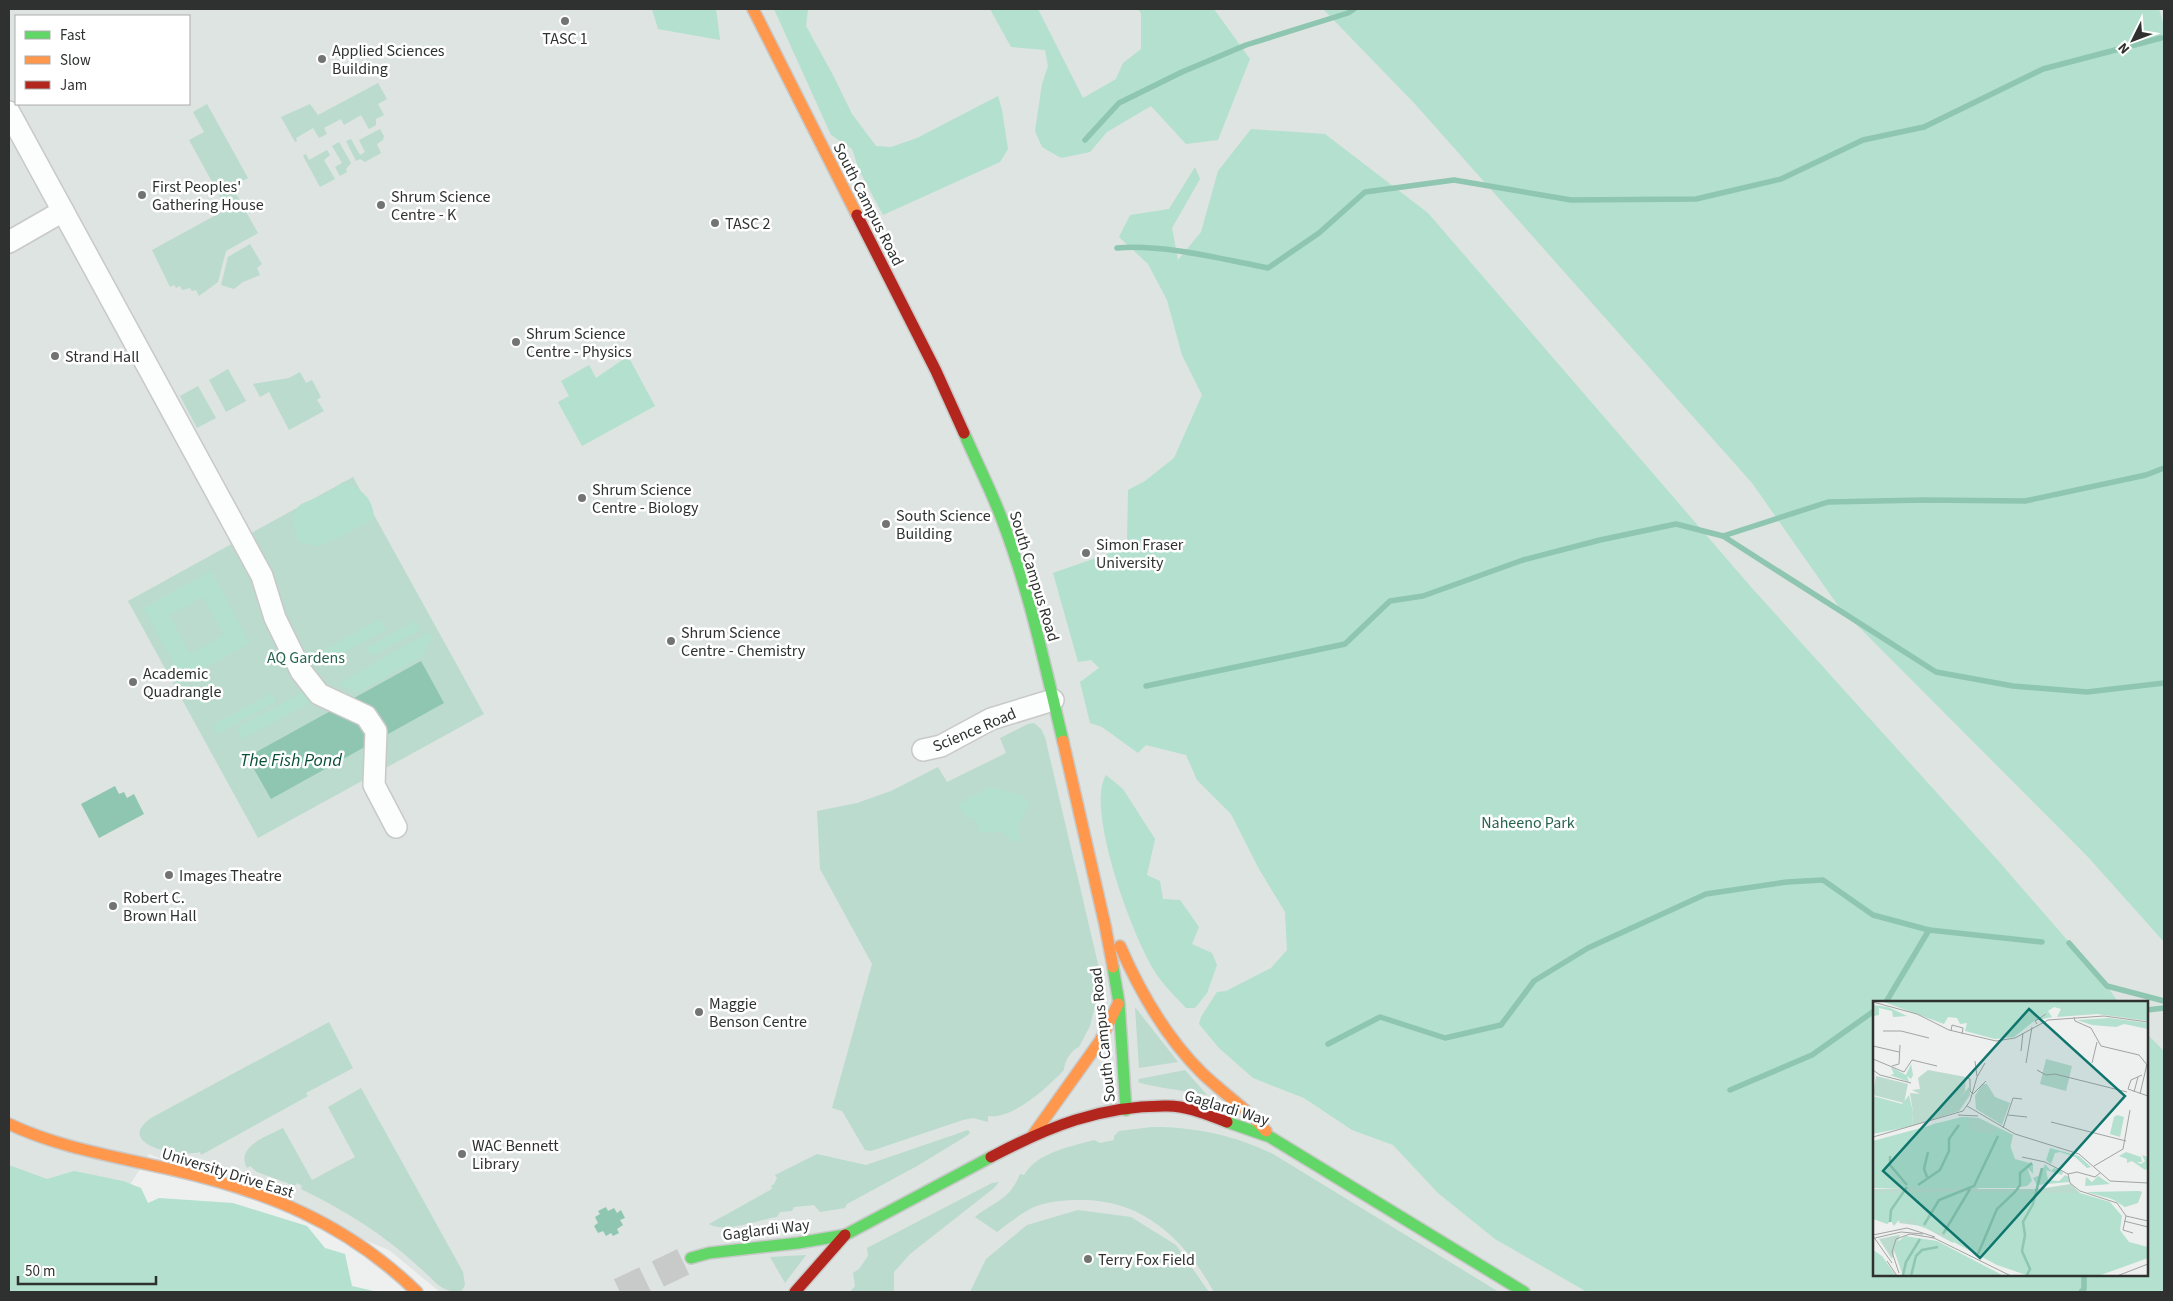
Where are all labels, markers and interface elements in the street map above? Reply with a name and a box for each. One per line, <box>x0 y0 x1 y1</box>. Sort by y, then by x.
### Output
legend <box>15 15 190 105</box>
marker: TASC 1 <box>559 15 571 27</box>
north arrow <box>2108 15 2158 65</box>
text: Fast <box>60 25 86 46</box>
place label: TASC 1 <box>542 28 588 50</box>
text: N <box>2114 38 2135 58</box>
place label: Applied Sciences Building <box>332 40 445 80</box>
text: Slow <box>60 50 91 71</box>
marker: Applied Sciences Building <box>316 53 328 65</box>
text: Jam <box>60 75 87 96</box>
street label: South Campus Road <box>828 139 909 270</box>
place label: First Peoples' Gathering House <box>152 176 264 216</box>
place label: Shrum Science Centre - K <box>391 186 490 226</box>
marker: First Peoples' Gathering House <box>136 189 148 201</box>
marker: Shrum Science Centre - K <box>375 199 387 211</box>
place label: TASC 2 <box>725 213 771 235</box>
marker: TASC 2 <box>709 217 721 229</box>
place label: Shrum Science Centre - Physics <box>526 323 632 363</box>
marker: Shrum Science Centre - Physics <box>510 336 522 348</box>
place label: Strand Hall <box>65 346 139 368</box>
marker: Strand Hall <box>49 350 61 362</box>
place label: Shrum Science Centre - Biology <box>592 479 699 519</box>
marker: Shrum Science Centre - Biology <box>576 492 588 504</box>
place label: South Science Building <box>896 505 991 545</box>
street label: South Campus Road <box>1004 508 1064 644</box>
marker: South Science Building <box>880 518 892 530</box>
place label: Simon Fraser University <box>1096 534 1184 574</box>
marker: Simon Fraser University <box>1080 547 1092 559</box>
place label: Shrum Science Centre - Chemistry <box>681 622 806 662</box>
marker: Shrum Science Centre - Chemistry <box>665 635 677 647</box>
park label: AQ Gardens <box>267 647 345 669</box>
place label: Academic Quadrangle <box>143 663 221 703</box>
marker: Academic Quadrangle <box>127 676 139 688</box>
street label: Science Road <box>929 702 1020 757</box>
water label: The Fish Pond <box>240 748 342 773</box>
park label: Naheeno Park <box>1481 812 1575 834</box>
place label: Images Theatre <box>179 865 282 887</box>
marker: Images Theatre <box>163 869 175 881</box>
place label: Robert C. Brown Hall <box>123 887 197 927</box>
marker: Robert C. Brown Hall <box>107 900 119 912</box>
street label: South Campus Road <box>1085 966 1121 1103</box>
place label: Maggie Benson Centre <box>709 993 807 1033</box>
inset map <box>1873 1001 2148 1276</box>
marker: Maggie Benson Centre <box>693 1006 705 1018</box>
street label: Gaglardi Way <box>1182 1085 1272 1131</box>
place label: WAC Bennett Library <box>472 1135 559 1175</box>
street label: University Drive East <box>159 1142 297 1204</box>
marker: WAC Bennett Library <box>456 1148 468 1160</box>
street label: Gaglardi Way <box>721 1214 811 1246</box>
place label: Terry Fox Field <box>1098 1249 1195 1271</box>
marker: Terry Fox Field <box>1082 1253 1094 1265</box>
scale bar <box>18 1254 155 1286</box>
text: 50 m <box>25 1261 55 1282</box>

